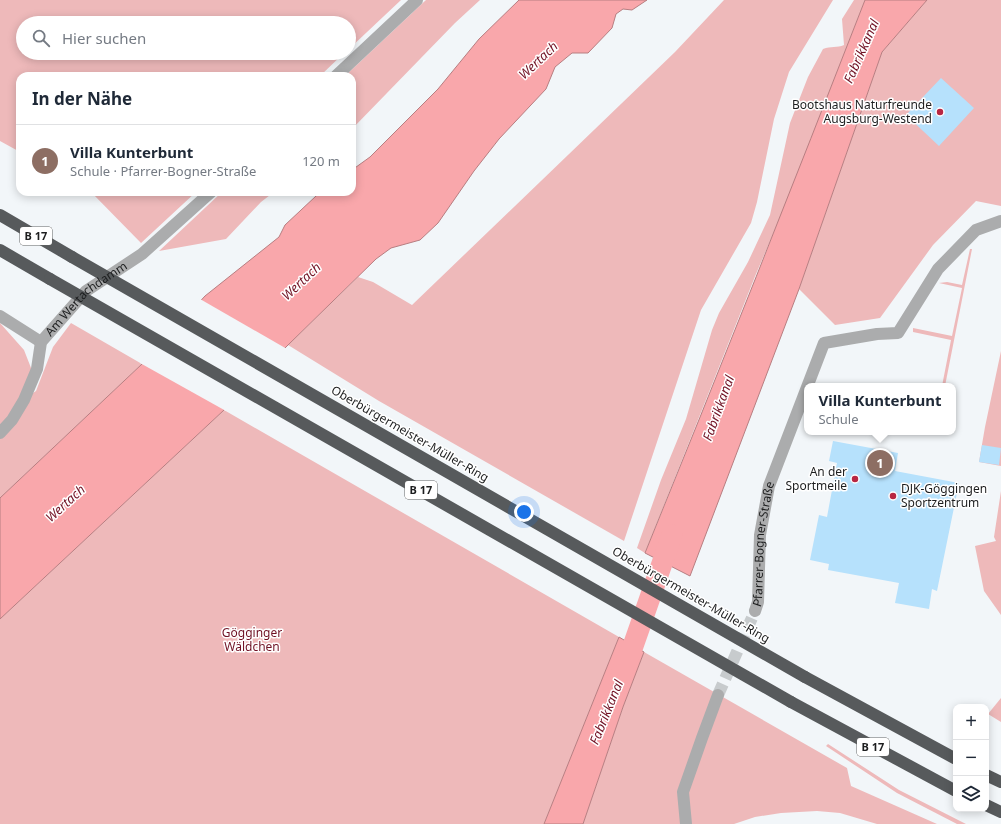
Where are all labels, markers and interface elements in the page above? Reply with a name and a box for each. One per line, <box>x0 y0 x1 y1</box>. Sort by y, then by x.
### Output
search box <box>16 16 356 60</box>
water label: Fabrikkanal <box>839 16 883 86</box>
icon: search <box>30 27 52 49</box>
text: Hier suchen <box>62 28 146 48</box>
water label: Wertach <box>514 37 562 83</box>
text: In der Nähe <box>32 87 132 110</box>
place label: Bootshaus Naturfreunde Augsburg-Westend <box>792 96 932 127</box>
marker: Bootshaus Naturfreunde Augsburg-Westend <box>935 107 945 117</box>
text: Villa Kunterbunt <box>70 142 193 162</box>
text: 1 <box>41 152 49 170</box>
text: 120 m <box>302 152 340 170</box>
text: Schule · Pfarrer-Bogner-Straße <box>70 162 256 180</box>
road number: B 17 <box>20 227 52 245</box>
street label: Am Wertachdamm <box>41 257 130 340</box>
water label: Wertach <box>277 258 325 304</box>
water label: Fabrikkanal <box>698 372 738 443</box>
street label: Oberbürgermeister-Müller-Ring <box>328 381 492 486</box>
popup <box>804 383 956 435</box>
text: Villa Kunterbunt <box>818 390 942 410</box>
text: Schule <box>818 410 859 428</box>
pin: 1 <box>867 448 893 478</box>
place label: An der Sportmeile <box>786 463 847 494</box>
marker: An der Sportmeile <box>850 474 860 484</box>
street label: Pfarrer-Bogner-Straße <box>748 478 778 609</box>
water label: Wertach <box>41 480 89 526</box>
place label: DJK-Göggingen Sportzentrum <box>901 480 987 511</box>
road number: B 17 <box>405 481 437 499</box>
marker: DJK-Göggingen Sportzentrum <box>888 491 898 501</box>
your location <box>514 502 534 522</box>
street label: Oberbürgermeister-Müller-Ring <box>609 542 773 647</box>
park label: Gögginger Wäldchen <box>222 624 282 655</box>
water label: Fabrikkanal <box>585 676 627 747</box>
map controls <box>953 704 989 812</box>
button: + <box>953 704 989 740</box>
road number: B 17 <box>857 738 889 756</box>
button: − <box>953 740 989 776</box>
button: layers <box>953 776 989 812</box>

